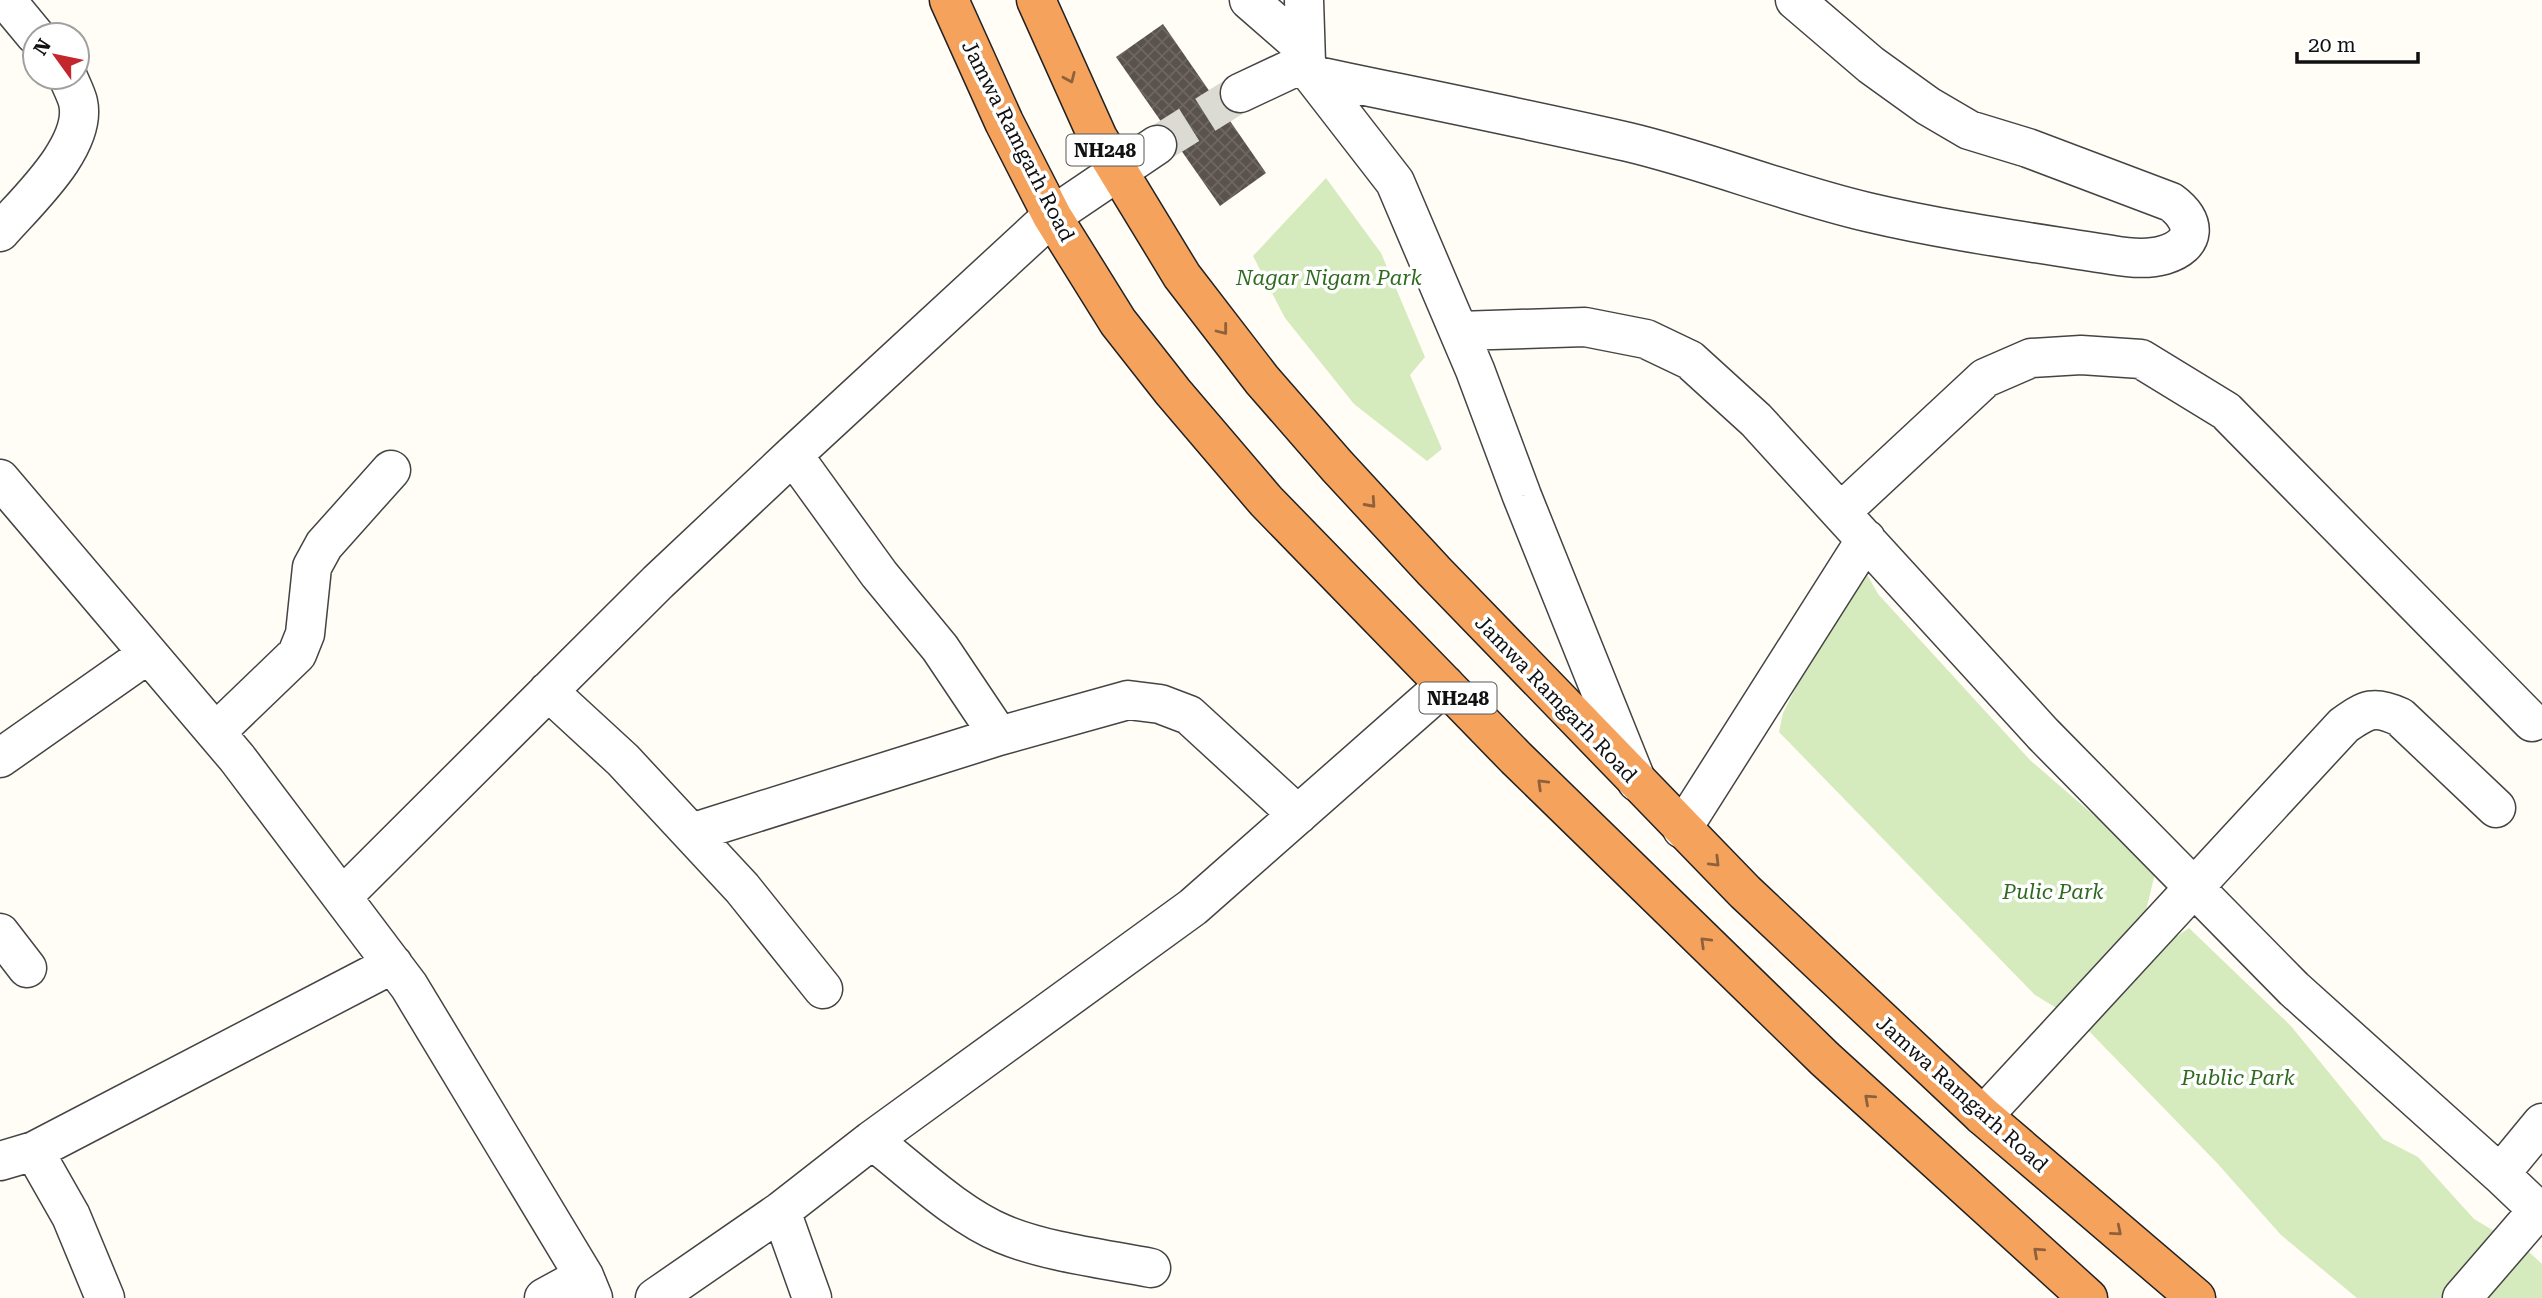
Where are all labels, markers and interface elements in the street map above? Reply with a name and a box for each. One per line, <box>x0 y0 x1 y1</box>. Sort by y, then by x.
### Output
north arrow <box>21 21 91 91</box>
scale bar <box>2297 21 2418 65</box>
text: 20 m <box>2308 33 2356 57</box>
text: N <box>29 34 56 59</box>
street label: Jamwa Ramgarh Road <box>957 36 1079 246</box>
one-way arrow <box>1062 71 1076 83</box>
road number: NH248 <box>1066 134 1144 166</box>
park label: Nagar Nigam Park <box>1235 266 1423 290</box>
one-way arrow <box>1215 322 1228 334</box>
one-way arrow <box>1363 495 1375 508</box>
street label: Jamwa Ramgarh Road <box>1470 611 1642 788</box>
road number: NH248 <box>1420 682 1496 713</box>
one-way arrow <box>1537 779 1550 792</box>
one-way arrow <box>1706 853 1719 866</box>
park label: Pulic Park <box>2001 880 2104 904</box>
one-way arrow <box>1700 938 1713 951</box>
street label: Jamwa Ramgarh Road <box>1871 1011 2053 1178</box>
park label: Public Park <box>2180 1066 2295 1090</box>
one-way arrow <box>1864 1095 1877 1108</box>
one-way arrow <box>2108 1223 2121 1235</box>
one-way arrow <box>2033 1248 2046 1260</box>

